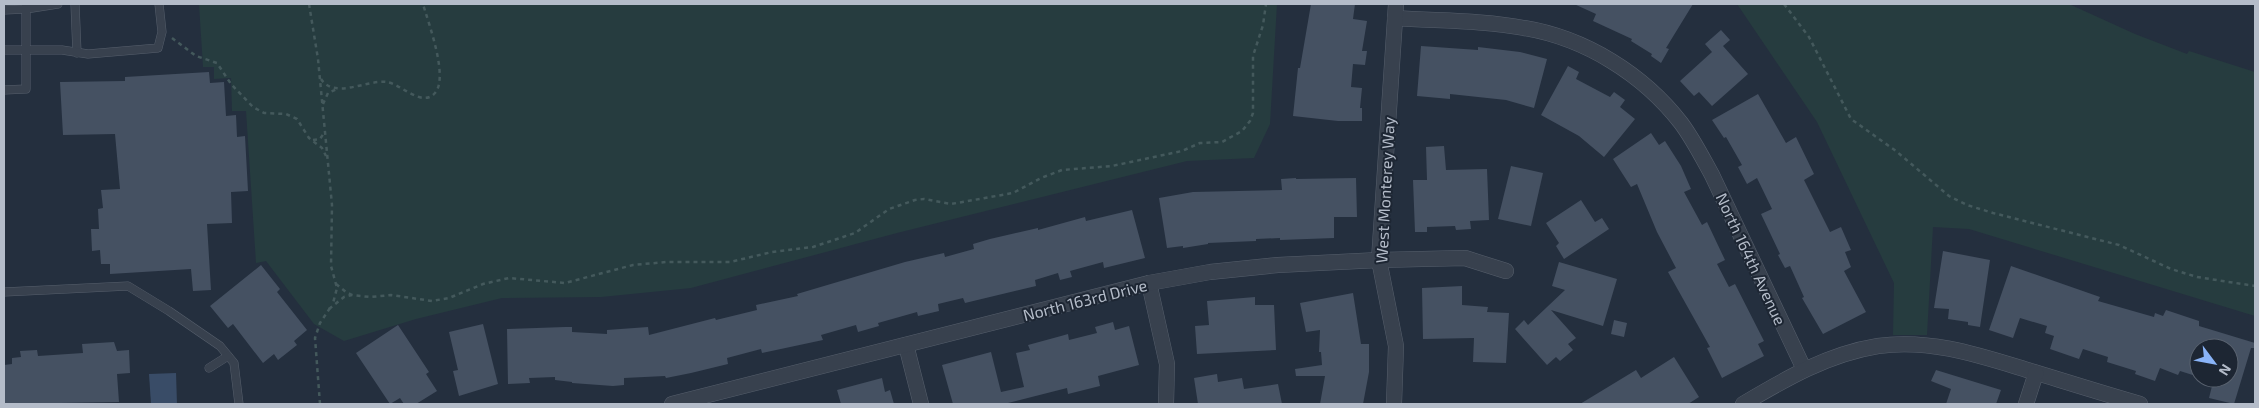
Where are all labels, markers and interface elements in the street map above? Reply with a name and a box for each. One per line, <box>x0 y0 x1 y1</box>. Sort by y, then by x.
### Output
street label: West Monterey Way <box>1371 116 1398 264</box>
street label: North 164th Avenue <box>1713 190 1790 328</box>
street label: North 163rd Drive <box>1021 275 1149 324</box>
north arrow <box>2189 338 2239 388</box>
text: N <box>2216 361 2235 379</box>

